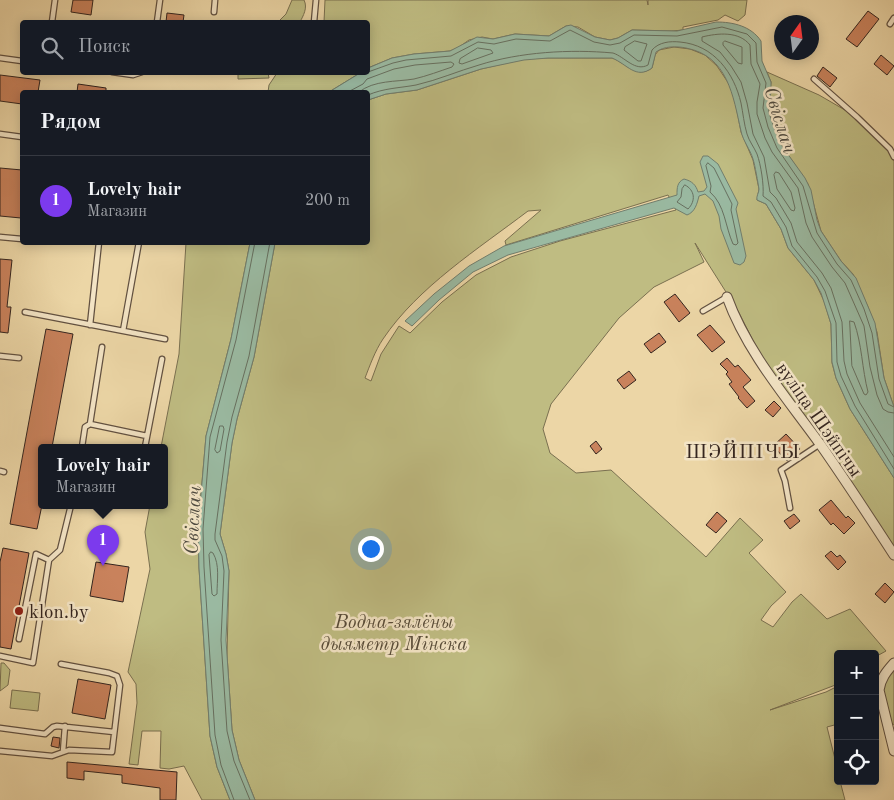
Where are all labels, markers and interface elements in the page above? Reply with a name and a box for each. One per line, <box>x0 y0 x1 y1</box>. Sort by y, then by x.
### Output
north arrow <box>774 15 819 60</box>
search box <box>20 20 370 75</box>
icon: search <box>38 34 66 62</box>
text: Поиск <box>78 38 130 57</box>
water label: Свіслач <box>759 85 799 157</box>
text: Рядом <box>40 112 101 133</box>
text: Lovely hair <box>87 181 181 200</box>
text: 1 <box>51 193 61 209</box>
text: 200 m <box>305 193 350 209</box>
text: Магазин <box>87 204 147 220</box>
street label: вуліца Шэйпічы <box>771 360 865 481</box>
district label: ШЭЙПІЧЫ <box>685 440 801 463</box>
popup <box>38 444 168 509</box>
text: Lovely hair <box>56 457 150 476</box>
text: Магазин <box>56 480 116 496</box>
water label: Свіслач <box>182 485 206 555</box>
pin: 1 <box>87 525 119 566</box>
your location <box>358 536 384 562</box>
place label: klon.by <box>29 604 89 623</box>
marker: klon.by <box>13 605 25 617</box>
park label: Водна-зялёны дыяметр Мінска <box>321 614 467 655</box>
map controls <box>834 650 879 785</box>
button: + <box>834 650 879 695</box>
button: − <box>834 695 879 740</box>
button: locate <box>834 740 879 785</box>

